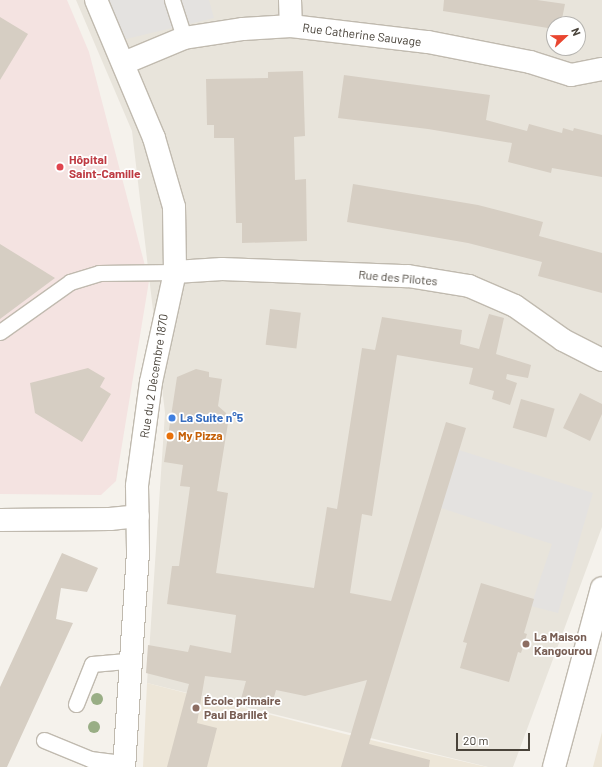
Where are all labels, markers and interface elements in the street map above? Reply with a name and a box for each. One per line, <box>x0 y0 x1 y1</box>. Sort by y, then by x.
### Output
north arrow <box>546 16 586 56</box>
street label: Rue Catherine Sauvage <box>302 21 422 49</box>
text: N <box>569 26 584 38</box>
place label: Hôpital Saint-Camille <box>69 153 140 181</box>
marker: Hôpital Saint-Camille <box>54 161 66 173</box>
street label: Rue des Pilotes <box>358 267 438 289</box>
street label: Rue du 2 Décembre 1870 <box>137 313 171 439</box>
place label: La Suite n°5 <box>180 411 243 425</box>
marker: La Suite n°5 <box>167 413 177 423</box>
place label: My Pizza <box>178 429 223 443</box>
marker: My Pizza <box>165 431 175 441</box>
place label: La Maison Kangourou <box>534 630 592 658</box>
marker: La Maison Kangourou <box>521 639 531 649</box>
place label: École primaire Paul Barillet <box>204 694 281 722</box>
marker: École primaire Paul Barillet <box>191 703 201 713</box>
scale bar <box>458 725 532 751</box>
text: 20 m <box>463 733 489 747</box>

